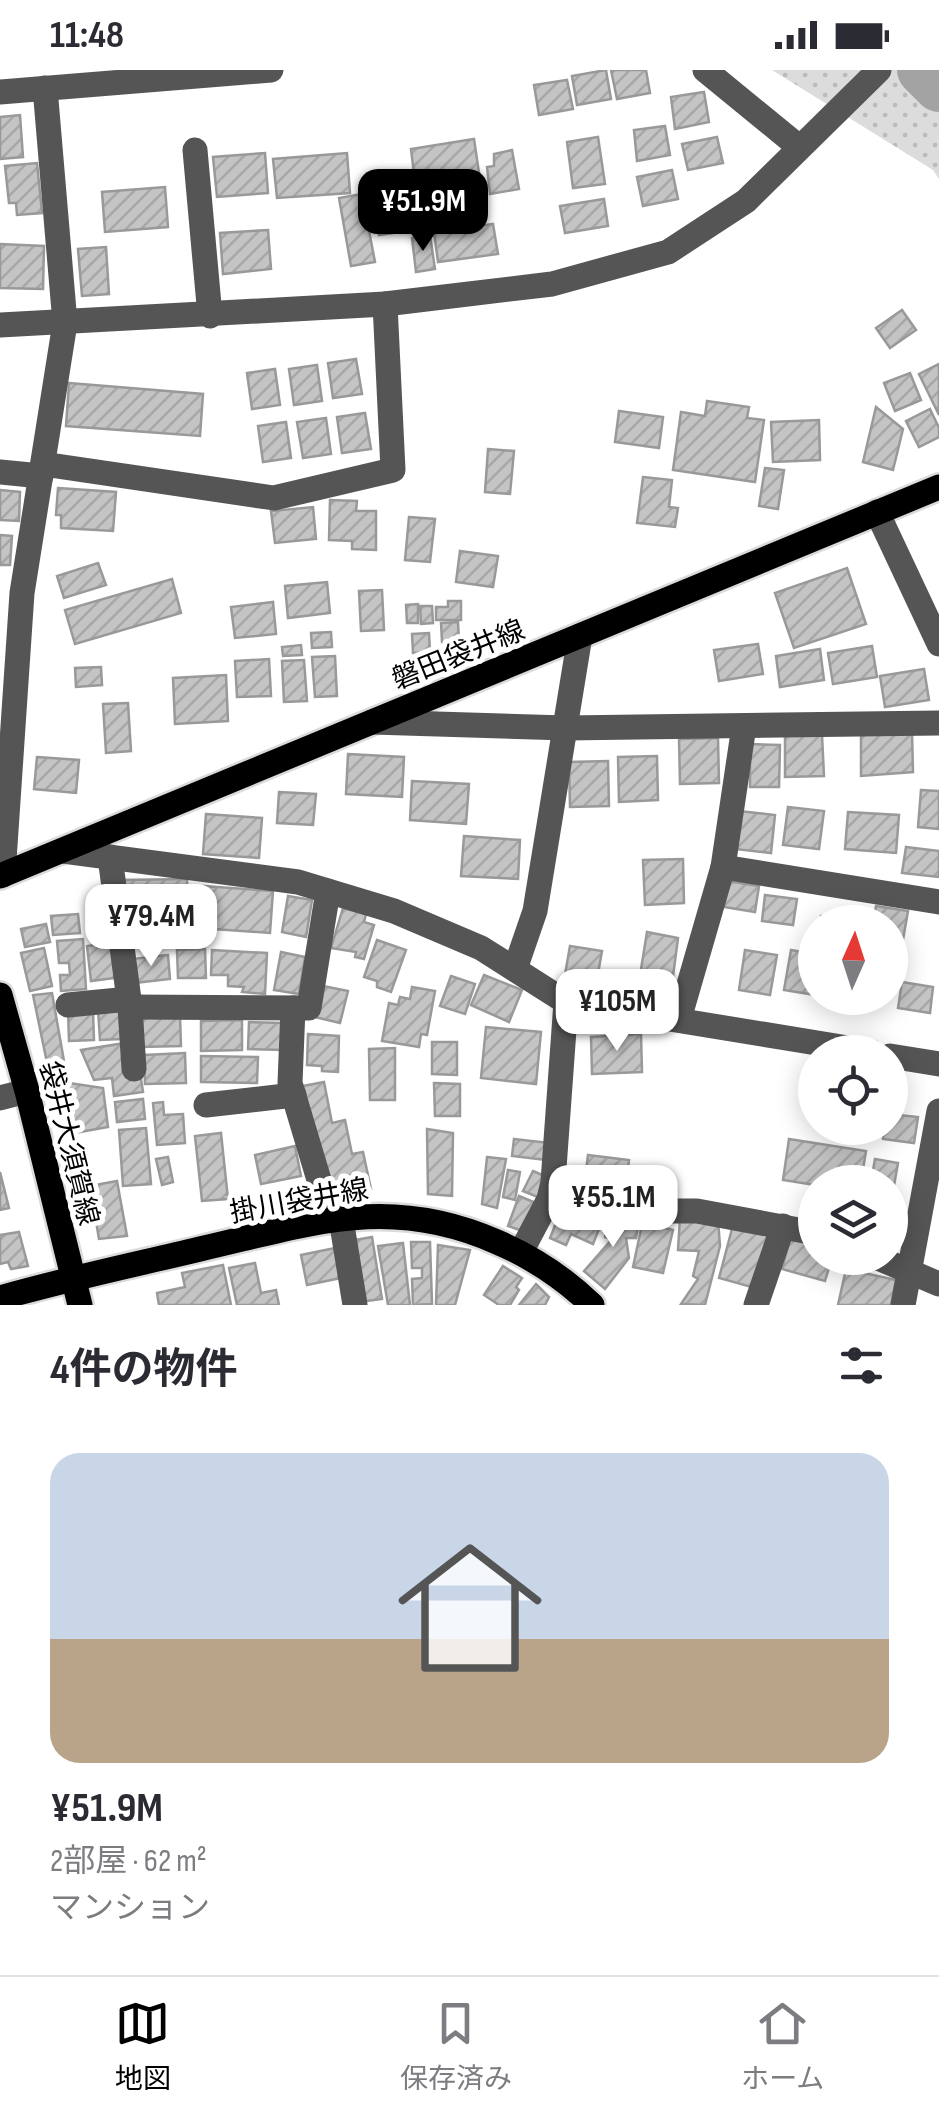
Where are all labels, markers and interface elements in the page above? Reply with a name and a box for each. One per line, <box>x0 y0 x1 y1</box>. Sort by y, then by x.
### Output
text: 11:48 <box>50 13 124 58</box>
pin: ¥51.9M <box>342 169 504 254</box>
text: ¥51.9M <box>380 182 466 221</box>
street label: 磐田袋井線 <box>387 614 530 697</box>
pin: ¥79.4M <box>70 884 232 969</box>
text: ¥79.4M <box>107 897 195 936</box>
north arrow <box>798 905 908 1015</box>
map controls <box>798 905 908 1275</box>
pin: ¥105M <box>547 969 687 1054</box>
text: ¥105M <box>578 982 656 1021</box>
button: locate <box>798 1035 908 1145</box>
street label: 袋井大須賀線 <box>32 1058 105 1229</box>
pin: ¥55.1M <box>532 1165 694 1250</box>
button: layers <box>798 1165 908 1275</box>
street label: 掛川袋井線 <box>227 1173 371 1230</box>
text: ¥55.1M <box>571 1178 655 1217</box>
icon: filters <box>834 1338 889 1393</box>
text: 4件の物件 <box>50 1345 238 1396</box>
icon: home <box>380 1518 560 1698</box>
text: ¥51.9M <box>50 1783 163 1834</box>
text: 2部屋 · 62 m² <box>50 1842 207 1881</box>
text: マンション <box>50 1889 210 1928</box>
tab: 地図 <box>115 1996 171 2096</box>
tab: 保存済み <box>400 1996 512 2096</box>
tab: ホーム <box>741 1996 824 2096</box>

